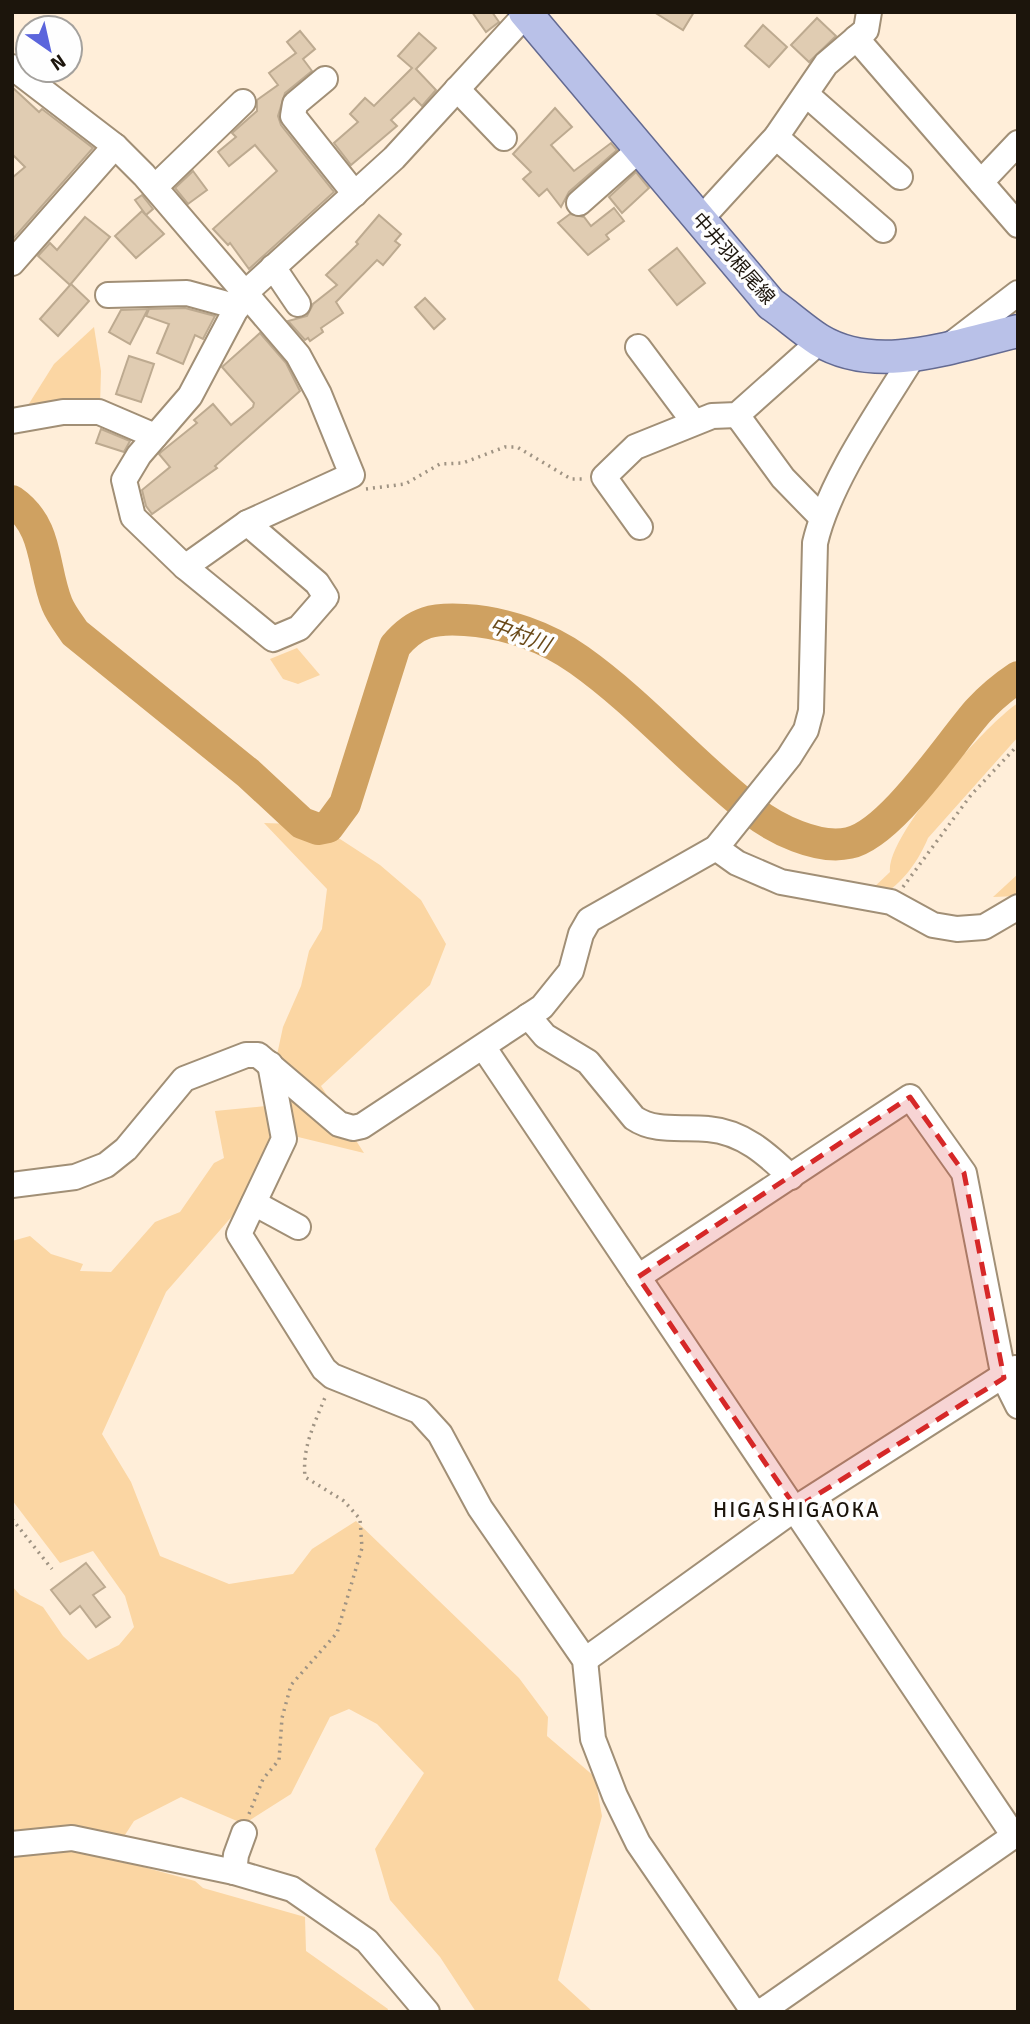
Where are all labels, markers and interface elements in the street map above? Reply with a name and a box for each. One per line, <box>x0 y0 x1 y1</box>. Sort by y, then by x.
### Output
north arrow <box>14 14 84 84</box>
text: N <box>46 49 70 76</box>
street label: 中井羽根尾線 <box>687 208 780 310</box>
water label: 中村川 <box>486 612 556 659</box>
district label: HIGASHIGAOKA <box>713 1497 881 1523</box>

